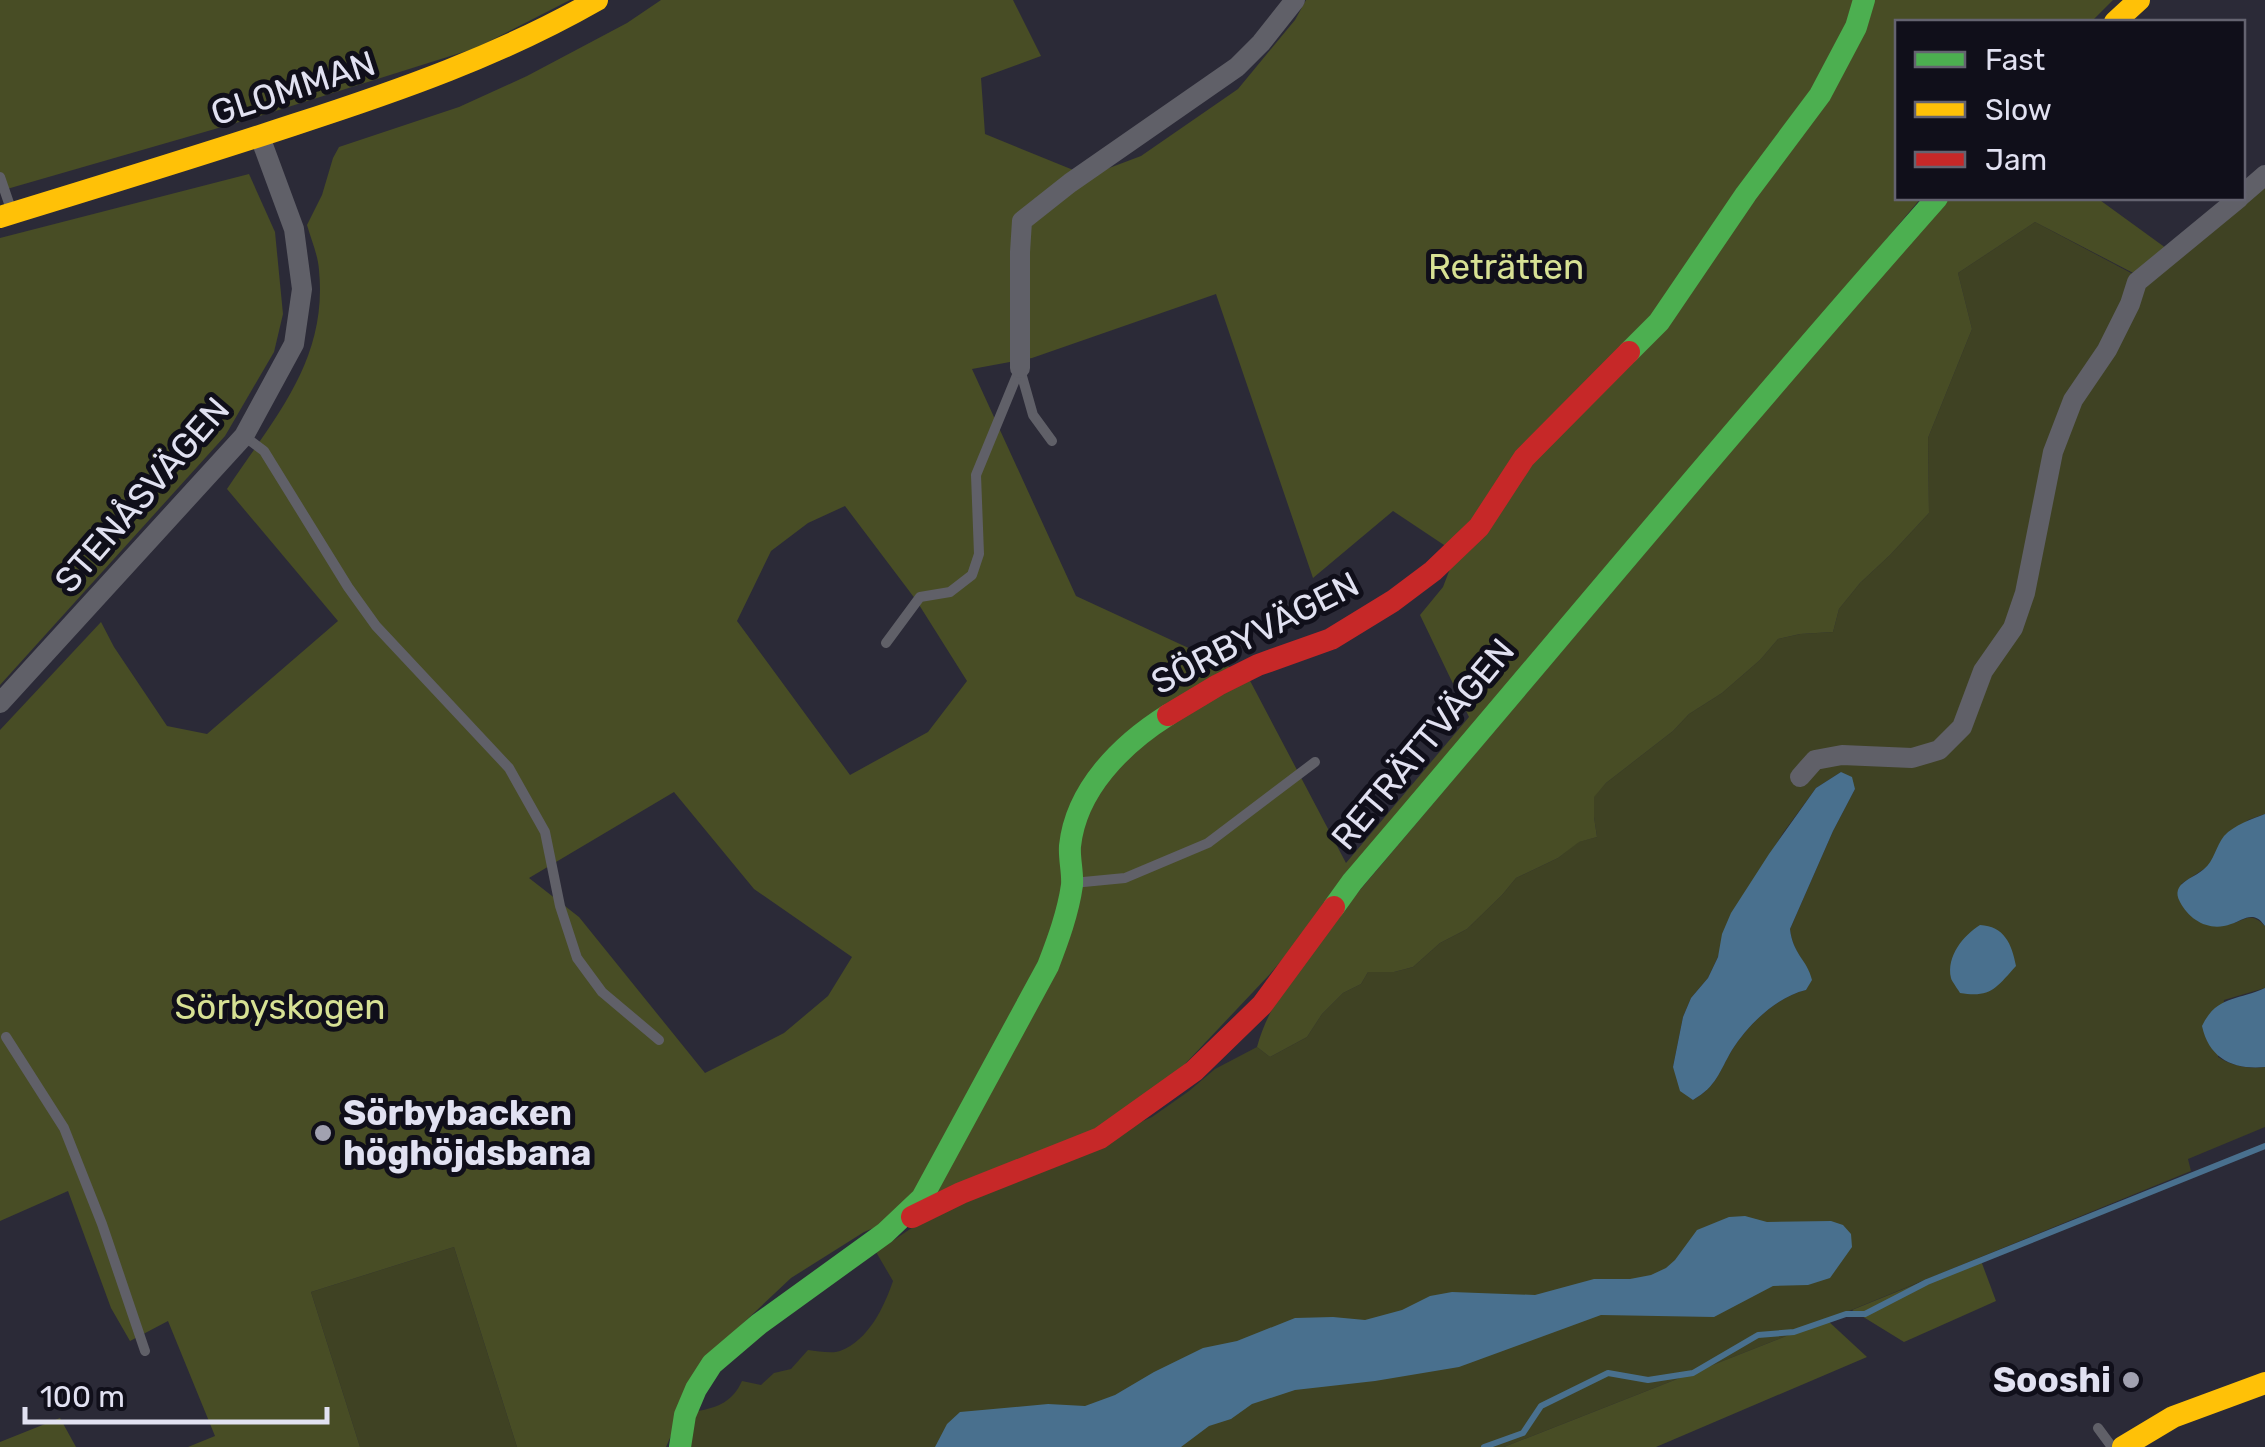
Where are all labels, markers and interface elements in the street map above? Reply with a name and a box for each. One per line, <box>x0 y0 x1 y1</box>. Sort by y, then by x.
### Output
legend <box>1895 20 2245 200</box>
street label: GLOMMAN <box>206 42 380 134</box>
text: Fast <box>1985 42 2045 78</box>
text: Slow <box>1985 92 2052 128</box>
text: Jam <box>1985 142 2047 178</box>
park label: Reträtten <box>1428 246 1584 288</box>
street label: STENÅSVÄGEN <box>46 389 238 601</box>
street label: SÖRBYVÄGEN <box>1144 563 1366 703</box>
street label: RETRÄTTVÄGEN <box>1323 630 1523 858</box>
park label: Sörbyskogen <box>175 986 385 1028</box>
place label: Sörbybacken höghöjdsbana <box>343 1092 591 1174</box>
marker: Sörbybacken höghöjdsbana <box>312 1122 334 1144</box>
place label: Sooshi <box>1993 1359 2111 1401</box>
scale bar <box>25 1362 328 1424</box>
marker: Sooshi <box>2120 1369 2142 1391</box>
text: 100 m <box>40 1379 125 1415</box>

